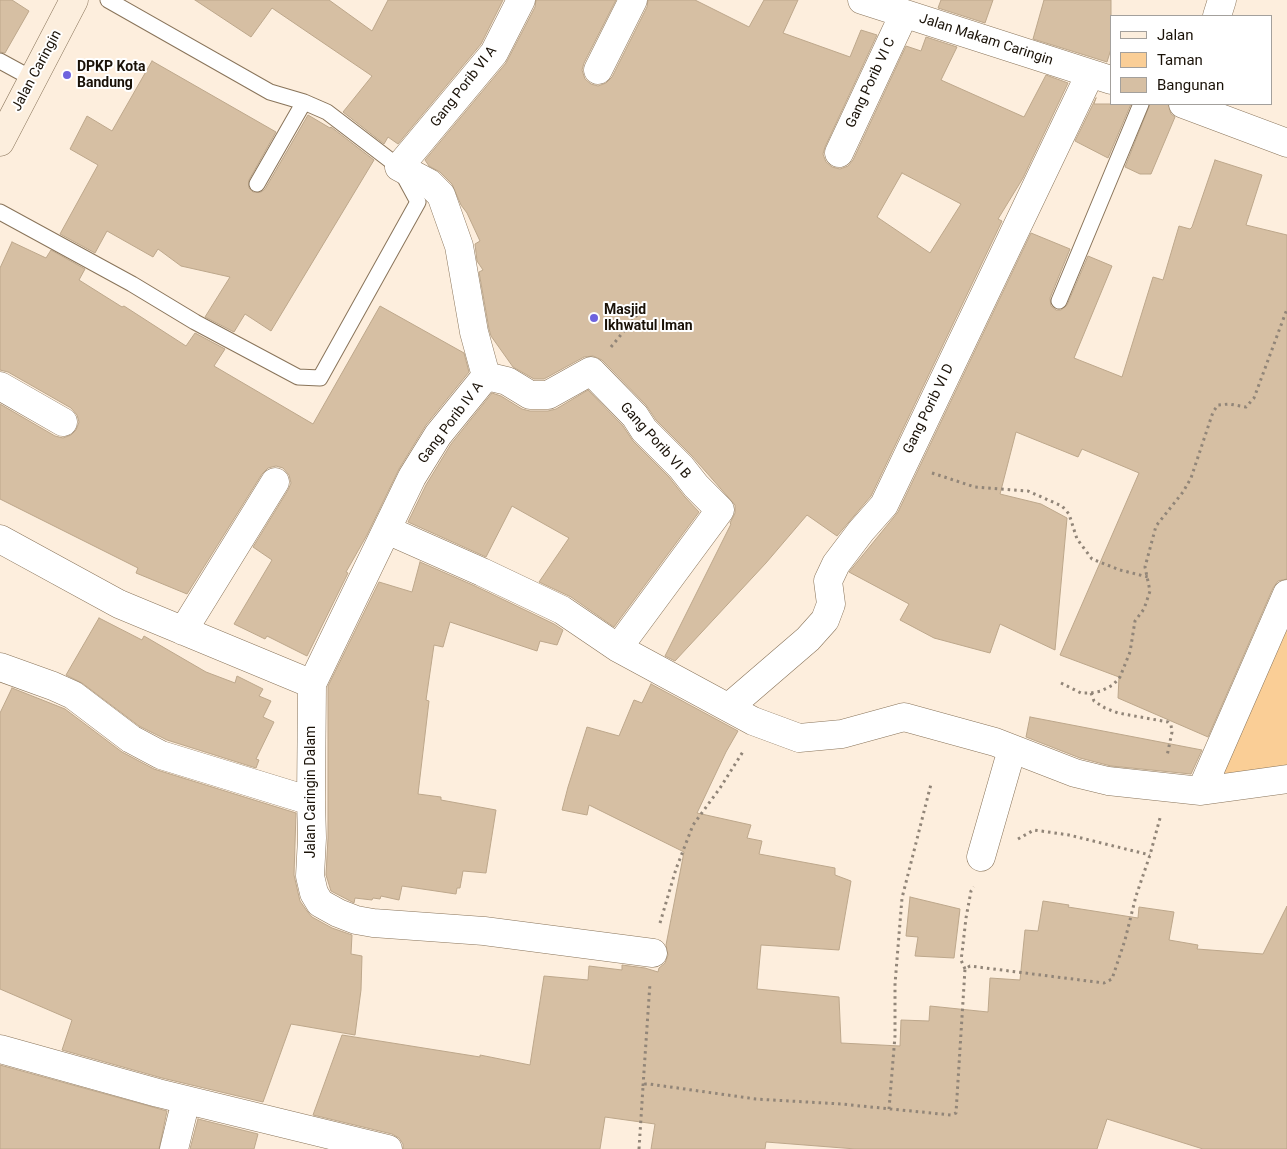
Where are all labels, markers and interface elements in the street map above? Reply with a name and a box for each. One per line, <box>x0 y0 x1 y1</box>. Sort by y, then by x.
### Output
street label: Jalan Makam Caringin <box>917 10 1055 70</box>
legend <box>1110 15 1272 105</box>
text: Jalan <box>1157 26 1194 44</box>
street label: Jalan Caringin <box>9 28 65 114</box>
street label: Gang Porib VI C <box>843 35 899 131</box>
street label: Gang Porib VI A <box>427 43 501 131</box>
text: Taman <box>1157 51 1203 69</box>
place label: DPKP Kota Bandung <box>77 59 145 92</box>
marker: DPKP Kota Bandung <box>61 69 73 81</box>
text: Bangunan <box>1157 76 1224 94</box>
place label: Masjid Ikhwatul Iman <box>604 302 693 334</box>
marker: Masjid Ikhwatul Iman <box>588 312 600 324</box>
street label: Gang Porib VI D <box>900 361 958 457</box>
street label: Gang Porib IV A <box>415 379 487 467</box>
street label: Gang Porib VI B <box>616 399 694 483</box>
street label: Jalan Caringin Dalam <box>303 726 319 858</box>

